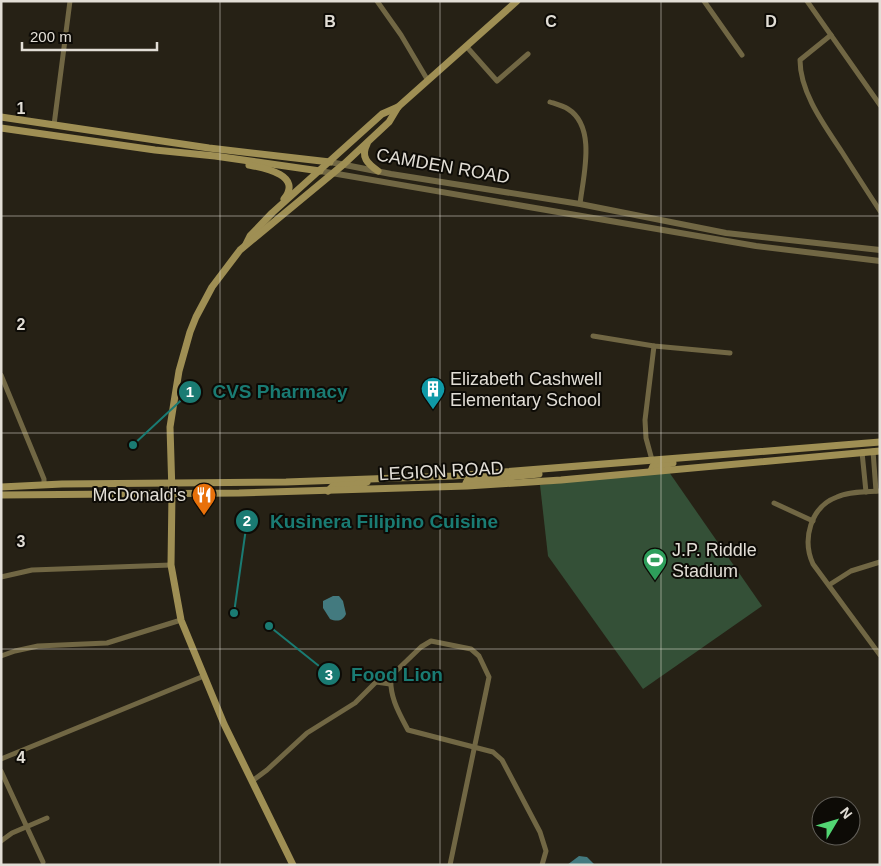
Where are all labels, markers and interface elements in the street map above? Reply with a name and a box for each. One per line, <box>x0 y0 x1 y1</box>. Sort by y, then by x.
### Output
text: B <box>324 13 336 30</box>
text: C <box>545 13 557 30</box>
text: D <box>765 13 777 30</box>
scale bar <box>22 20 158 52</box>
text: 200 m <box>30 28 72 45</box>
text: 1 <box>17 100 26 117</box>
street label: CAMDEN ROAD <box>375 144 511 188</box>
text: 2 <box>17 316 26 333</box>
place label: Elizabeth Cashwell Elementary School <box>450 369 602 410</box>
callout: CVS Pharmacy <box>177 375 357 409</box>
building icon: Elizabeth Cashwell Elementary School <box>420 376 446 410</box>
text: CVS Pharmacy <box>212 381 348 402</box>
text: 1 <box>186 383 194 400</box>
street label: LEGION ROAD <box>378 458 504 484</box>
restaurant icon: McDonald's <box>191 482 217 516</box>
place label: McDonald's <box>93 485 186 505</box>
callout: Kusinera Filipino Cuisine <box>235 504 508 538</box>
text: Kusinera Filipino Cuisine <box>270 511 498 532</box>
text: 2 <box>243 512 251 529</box>
text: 3 <box>17 533 26 550</box>
place label: J.P. Riddle Stadium <box>672 540 757 581</box>
sports icon: J.P. Riddle Stadium <box>642 547 668 581</box>
callout: Food Lion <box>316 657 453 691</box>
text: Food Lion <box>351 664 443 685</box>
text: 3 <box>325 666 333 683</box>
text: 4 <box>17 749 26 766</box>
north arrow <box>811 796 861 846</box>
text: N <box>837 804 856 822</box>

